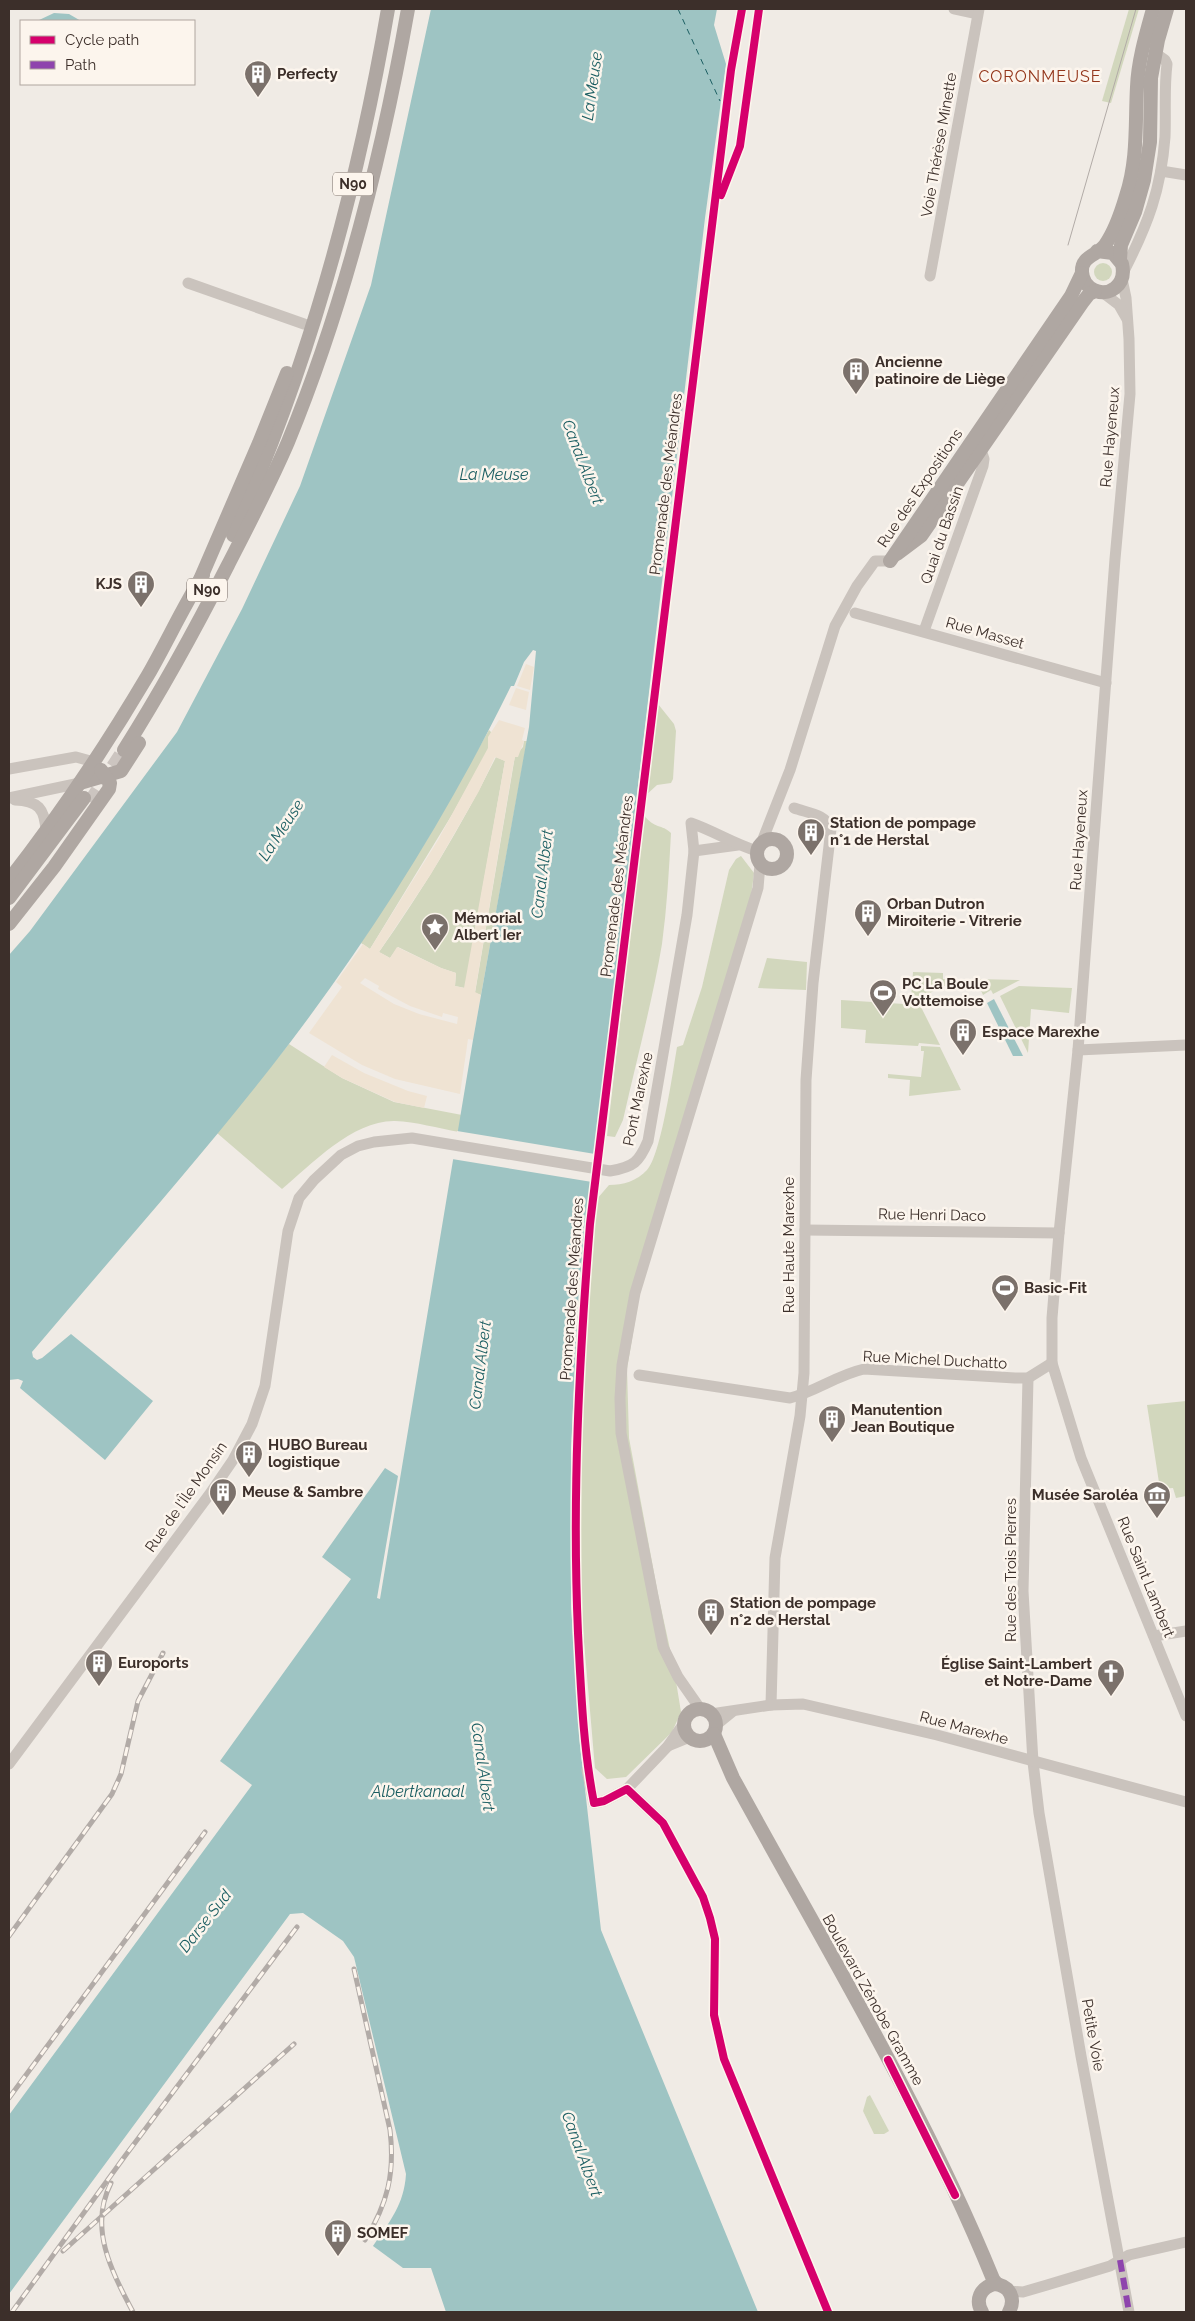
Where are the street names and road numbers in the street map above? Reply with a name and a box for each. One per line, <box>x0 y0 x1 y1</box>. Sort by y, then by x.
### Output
street label: Voie Thérèse Minette <box>917 71 961 219</box>
road number: N90 <box>333 172 373 195</box>
street label: Rue Hayeneux <box>1097 386 1123 488</box>
street label: Promenade des Méandres <box>646 392 686 576</box>
street label: Rue des Expositions <box>874 425 966 551</box>
street label: Quai du Bassin <box>917 484 967 586</box>
road number: N90 <box>187 578 227 602</box>
street label: Rue Masset <box>944 613 1026 653</box>
street label: Rue Hayeneux <box>1067 789 1092 891</box>
street label: Promenade des Méandres <box>597 794 637 978</box>
street label: Pont Marexhe <box>619 1050 657 1148</box>
street label: Rue Haute Marexhe <box>780 1176 798 1313</box>
street label: Promenade des Méandres <box>557 1197 587 1381</box>
street label: Rue Henri Daco <box>878 1205 986 1225</box>
street label: Rue Michel Duchatto <box>862 1347 1008 1373</box>
street label: Rue de l'Île Monsin <box>141 1438 231 1556</box>
street label: Rue des Trois Pierres <box>1002 1498 1020 1642</box>
street label: Rue Saint Lambert <box>1114 1514 1178 1640</box>
street label: Rue Marexhe <box>918 1708 1011 1749</box>
street label: Boulevard Zénobe Gramme <box>818 1911 928 2089</box>
street label: Petite Voie <box>1078 1997 1108 2073</box>

